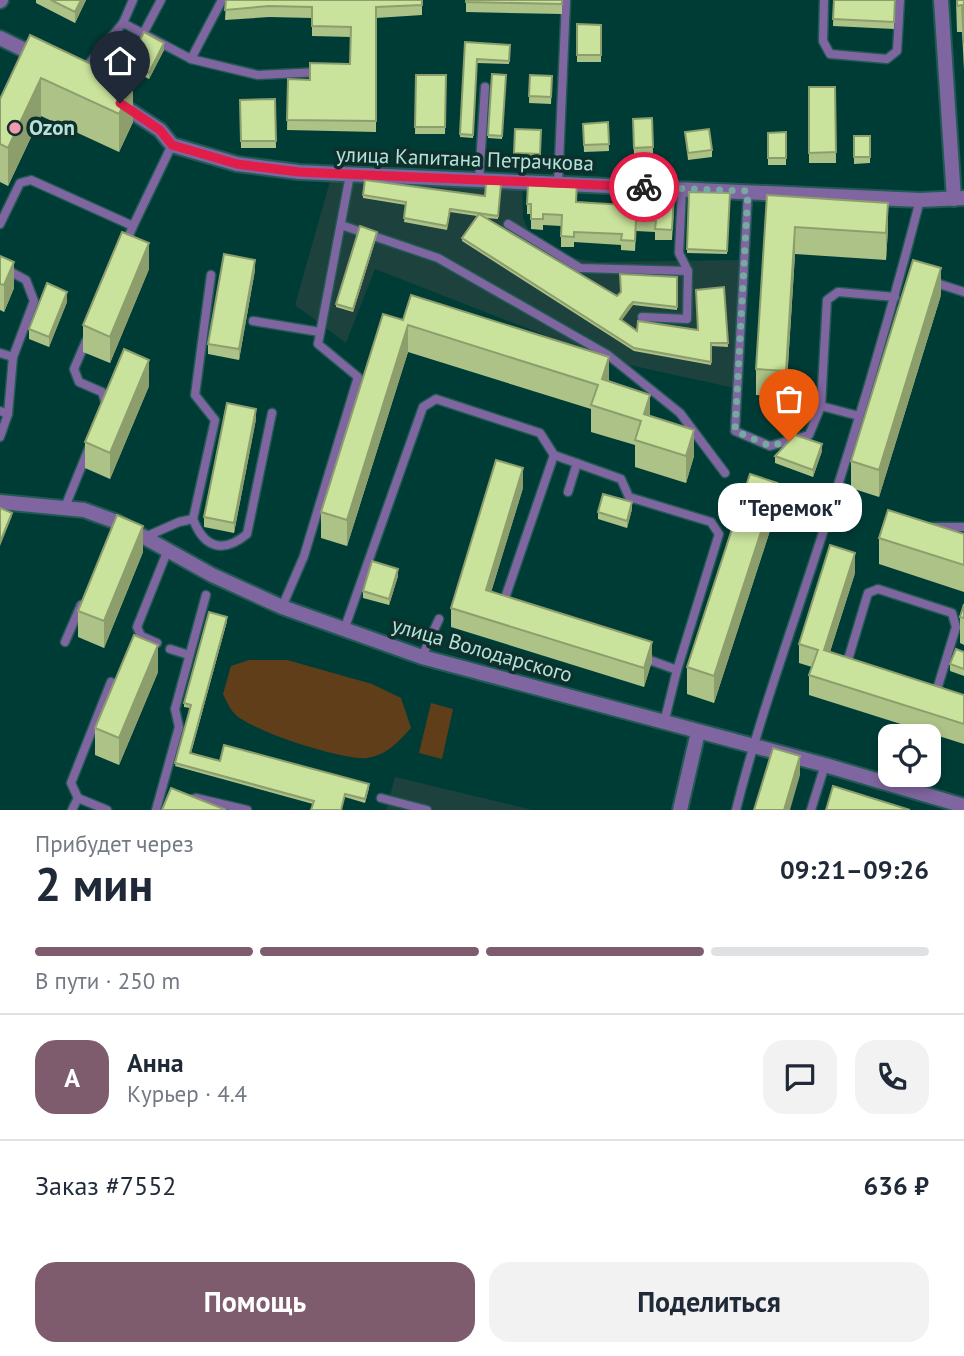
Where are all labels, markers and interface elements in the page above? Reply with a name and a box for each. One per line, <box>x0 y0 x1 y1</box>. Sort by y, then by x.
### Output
pin <box>90 31 150 103</box>
icon: home <box>101 42 139 80</box>
place label: Ozon <box>29 114 75 141</box>
marker: Ozon <box>7 120 23 136</box>
street label: улица Капитана Петрачкова <box>336 141 594 176</box>
courier <box>609 152 679 222</box>
icon: bike <box>625 168 663 206</box>
pin <box>759 369 819 441</box>
icon: bag <box>770 380 808 418</box>
callout: "Теремок" <box>717 483 861 532</box>
text: "Теремок" <box>738 493 842 522</box>
street label: улица Володарского <box>389 611 575 688</box>
map controls <box>878 724 941 787</box>
button: locate <box>878 724 941 787</box>
text: Прибудет через <box>35 829 194 858</box>
text: 09:21–09:26 <box>780 853 929 886</box>
text: 2 мин <box>35 854 153 914</box>
text: В пути · 250 m <box>35 966 180 995</box>
button: chat <box>763 1040 837 1114</box>
button: phone <box>855 1040 929 1114</box>
text: Анна <box>127 1046 184 1079</box>
text: А <box>64 1061 80 1094</box>
text: Курьер · 4.4 <box>127 1079 247 1108</box>
text: Заказ #7552 <box>35 1169 177 1202</box>
text: 636 ₽ <box>863 1169 929 1202</box>
button: Помощь <box>35 1262 475 1342</box>
button: Поделиться <box>489 1262 929 1342</box>

